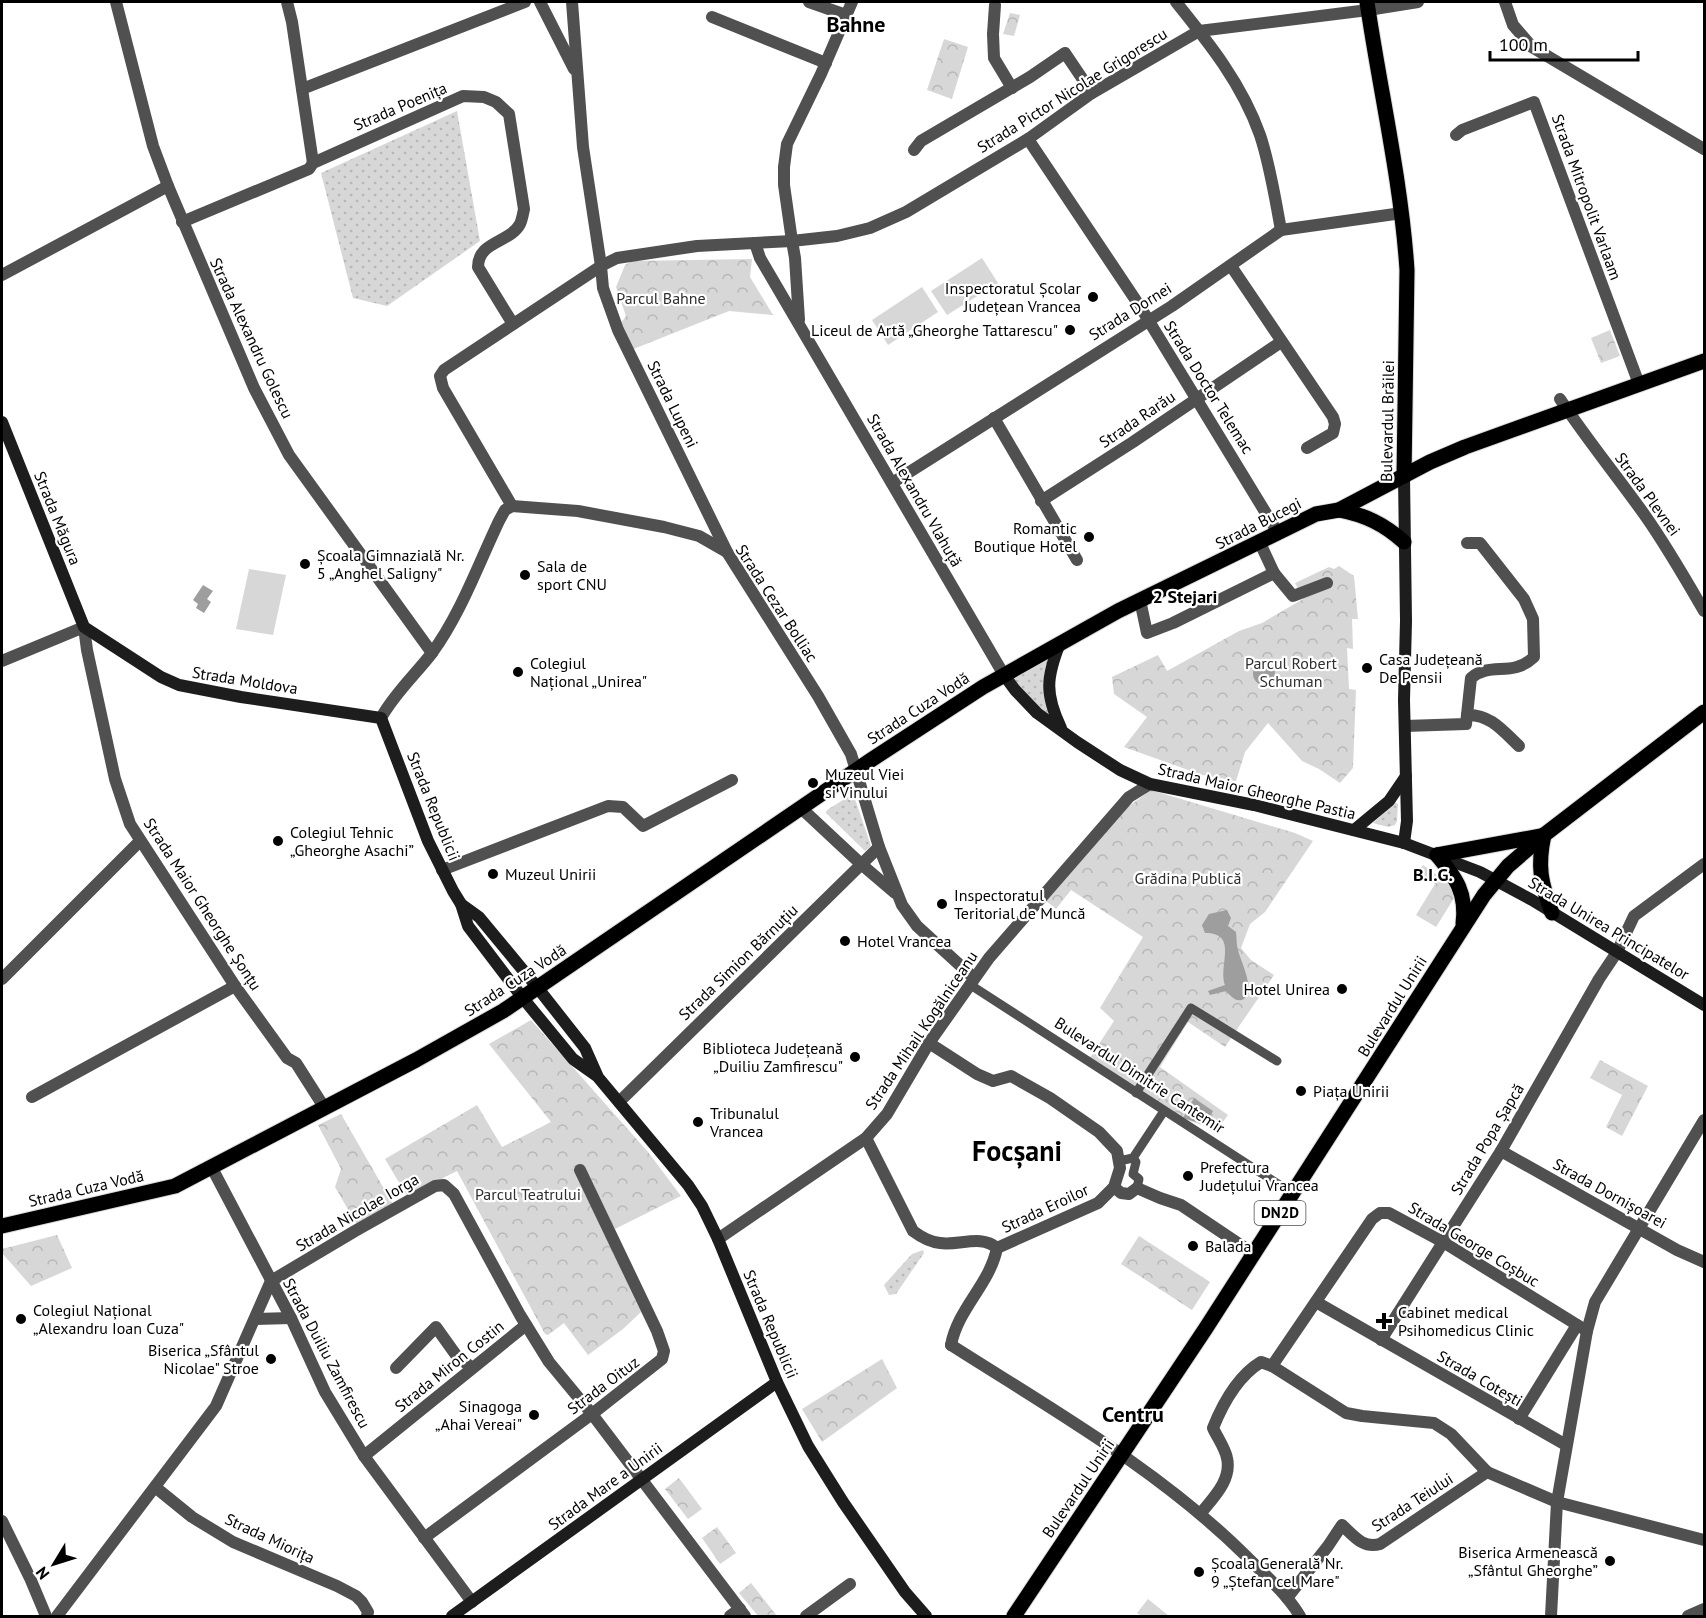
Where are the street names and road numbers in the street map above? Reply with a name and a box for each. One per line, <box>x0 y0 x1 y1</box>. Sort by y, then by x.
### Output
street label: Strada Pictor Nicolae Grigorescu <box>973 23 1171 157</box>
street label: Strada Poenița <box>350 77 450 135</box>
street label: Strada Mitropolit Varlaam <box>1548 111 1626 283</box>
street label: Strada Alexandru Golescu <box>206 254 298 422</box>
street label: Strada Dornei <box>1085 278 1175 344</box>
street label: Strada Doctor Telemac <box>1160 317 1258 457</box>
street label: Strada Lupeni <box>643 357 703 451</box>
street label: Bulevardul Brăilei <box>1376 360 1398 482</box>
street label: Strada Rarău <box>1095 386 1179 452</box>
street label: Strada Alexandru Vlahuță <box>863 410 967 570</box>
street label: Strada Plevnei <box>1611 448 1685 540</box>
street label: Strada Măgura <box>30 468 86 568</box>
street label: Strada Bucegi <box>1212 493 1304 553</box>
street label: Strada Cezar Bolliac <box>732 540 822 666</box>
street label: Strada Moldova <box>191 662 299 698</box>
street label: Strada Cuza Vodă <box>863 668 973 748</box>
street label: Strada Republicii <box>403 749 465 863</box>
street label: Strada Maior Gheorghe Pastia <box>1156 759 1358 823</box>
street label: Strada Maior Gheorghe Șonțu <box>140 814 266 994</box>
street label: Strada Unirea Principatelor <box>1525 872 1694 984</box>
street label: Strada Simion Bărnuțiu <box>674 900 802 1024</box>
street label: Strada Cuza Vodă <box>460 940 570 1020</box>
street label: Strada Mihail Kogălniceanu <box>860 947 982 1113</box>
street label: Bulevardul Unirii <box>1353 952 1431 1060</box>
street label: Bulevardul Dimitrie Cantemir <box>1051 1012 1229 1138</box>
street label: Strada Popa Șapcă <box>1446 1080 1528 1198</box>
street label: Strada Dornișoarei <box>1550 1154 1670 1232</box>
street label: Strada Cuza Vodă <box>26 1165 146 1211</box>
street label: Strada Nicolae Iorga <box>292 1169 422 1255</box>
street label: Strada Eroilor <box>998 1179 1092 1237</box>
street label: Strada George Coșbuc <box>1405 1197 1543 1291</box>
road number: DN2D <box>1254 1201 1306 1225</box>
street label: Strada Republicii <box>739 1267 803 1381</box>
street label: Strada Duiliu Zamfirescu <box>279 1275 375 1431</box>
street label: Strada Miron Costin <box>390 1316 508 1416</box>
street label: Strada Cotești <box>1434 1346 1526 1410</box>
street label: Strada Oituz <box>563 1352 643 1418</box>
street label: Bulevardul Unirii <box>1038 1435 1118 1541</box>
street label: Strada Mare a Unirii <box>544 1438 666 1534</box>
street label: Strada Teiului <box>1368 1468 1456 1536</box>
street label: Strada Miorița <box>222 1508 318 1568</box>

